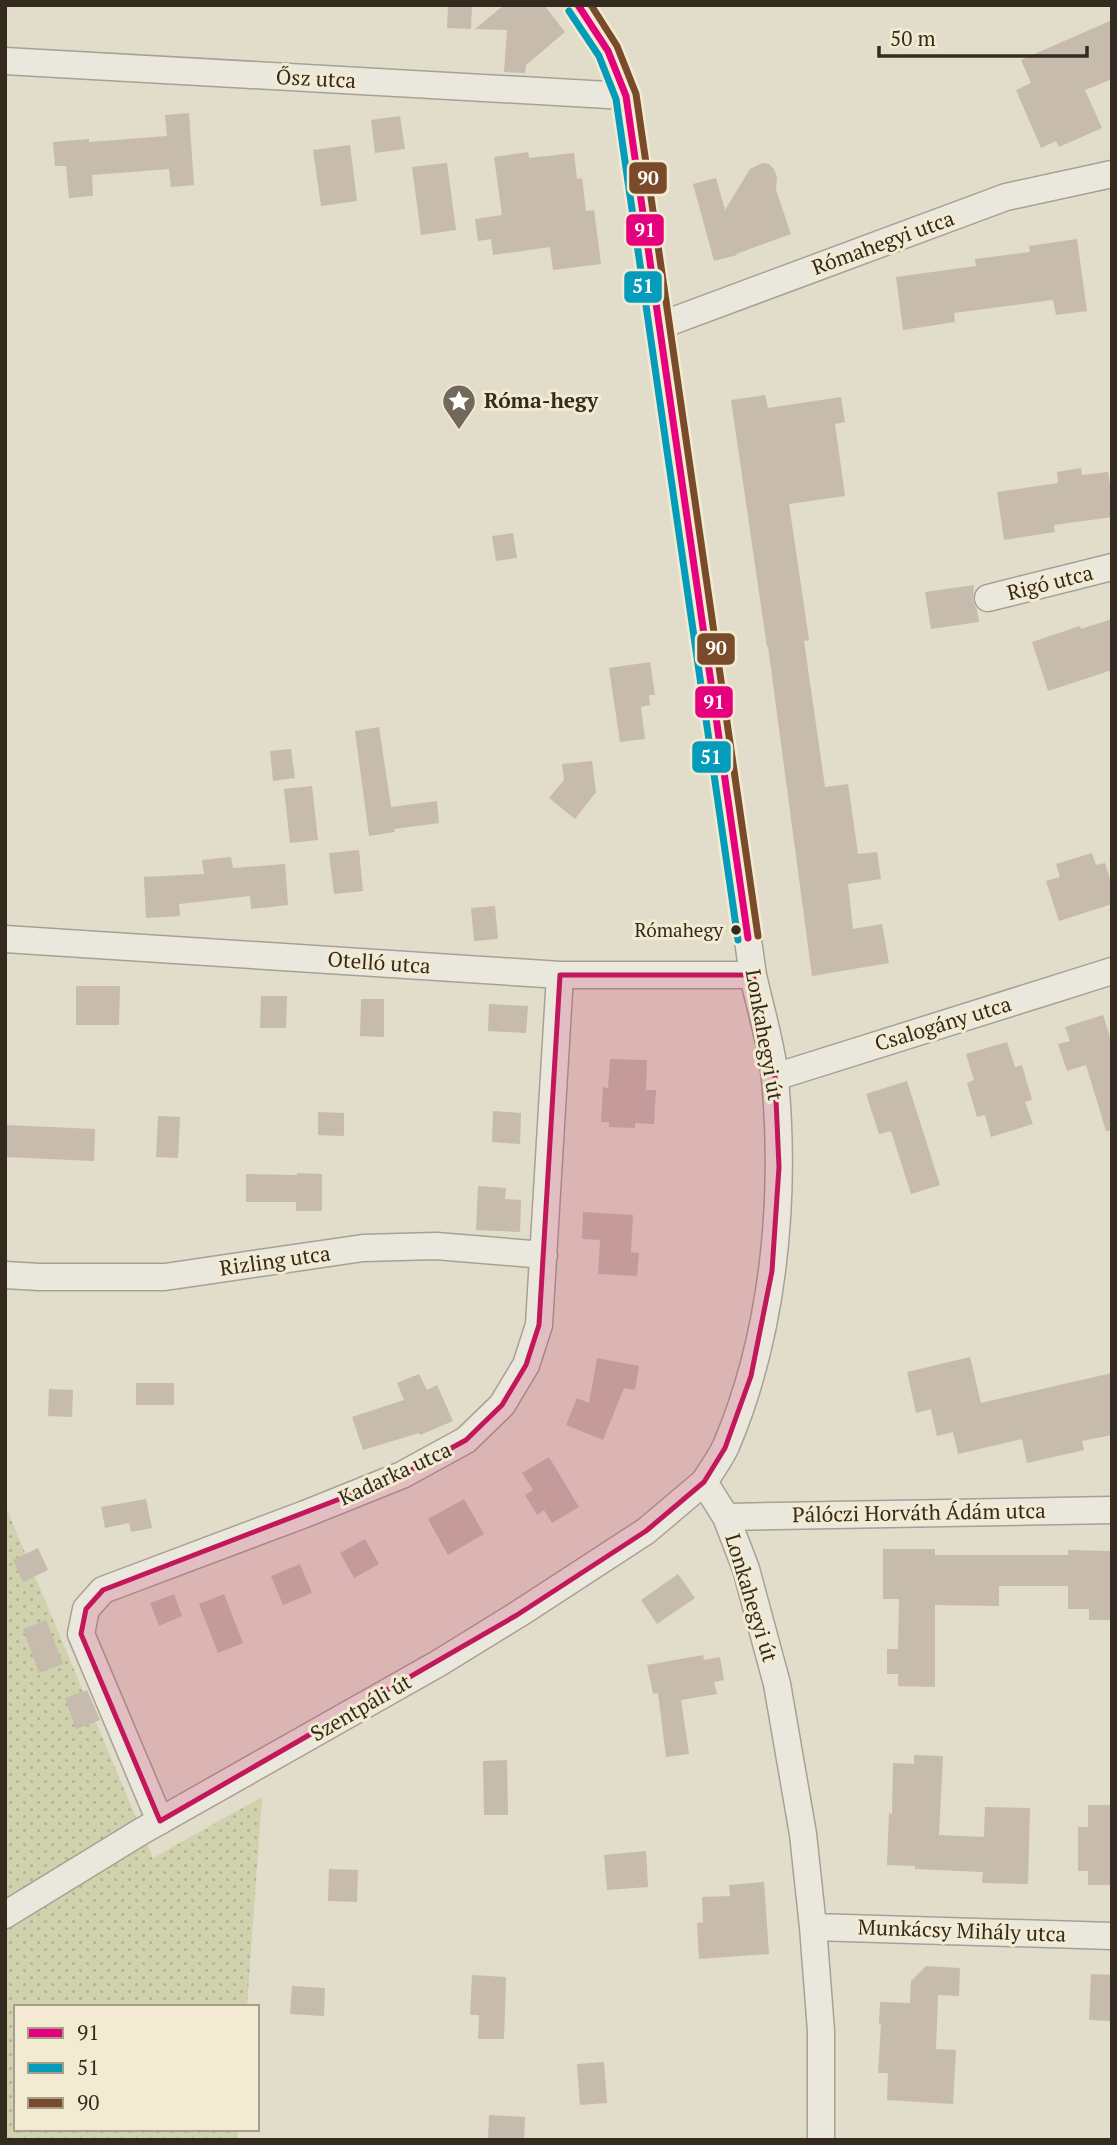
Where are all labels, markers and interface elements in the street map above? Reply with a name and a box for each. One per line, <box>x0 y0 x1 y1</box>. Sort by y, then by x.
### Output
scale bar <box>879 14 1087 58</box>
text: 50 m <box>890 24 936 52</box>
street label: Ősz utca <box>275 62 357 94</box>
line badge: 90 <box>628 161 668 195</box>
text: 90 <box>637 165 659 190</box>
street label: Rómahegyi utca <box>808 203 958 281</box>
line badge: 91 <box>625 213 665 247</box>
text: 91 <box>634 217 656 242</box>
line badge: 51 <box>623 270 663 304</box>
text: 51 <box>632 273 654 298</box>
place icon: Róma-hegy <box>440 382 478 431</box>
place label: Róma-hegy <box>484 386 599 414</box>
street label: Rigó utca <box>1004 558 1096 606</box>
line badge: 90 <box>696 632 736 666</box>
text: 90 <box>705 635 727 660</box>
line badge: 91 <box>694 685 734 719</box>
text: 91 <box>703 689 725 714</box>
line badge: 51 <box>691 740 732 774</box>
text: 51 <box>700 744 722 769</box>
place label: Rómahegy <box>634 917 723 942</box>
marker: Rómahegy <box>729 923 743 937</box>
street label: Otelló utca <box>326 944 432 980</box>
street label: Lonkahegyi út <box>740 967 790 1103</box>
street label: Csalogány utca <box>871 989 1015 1057</box>
street label: Rizling utca <box>218 1238 332 1282</box>
street label: Kadarka utca <box>334 1435 456 1511</box>
street label: Pálóczi Horváth Ádám utca <box>792 1496 1046 1528</box>
street label: Lonkahegyi út <box>719 1530 785 1666</box>
street label: Szentpáli út <box>305 1667 416 1747</box>
street label: Munkácsy Mihály utca <box>857 1912 1067 1948</box>
legend <box>14 2005 259 2131</box>
text: 91 <box>77 2018 99 2046</box>
text: 51 <box>77 2053 99 2081</box>
text: 90 <box>77 2088 99 2116</box>

